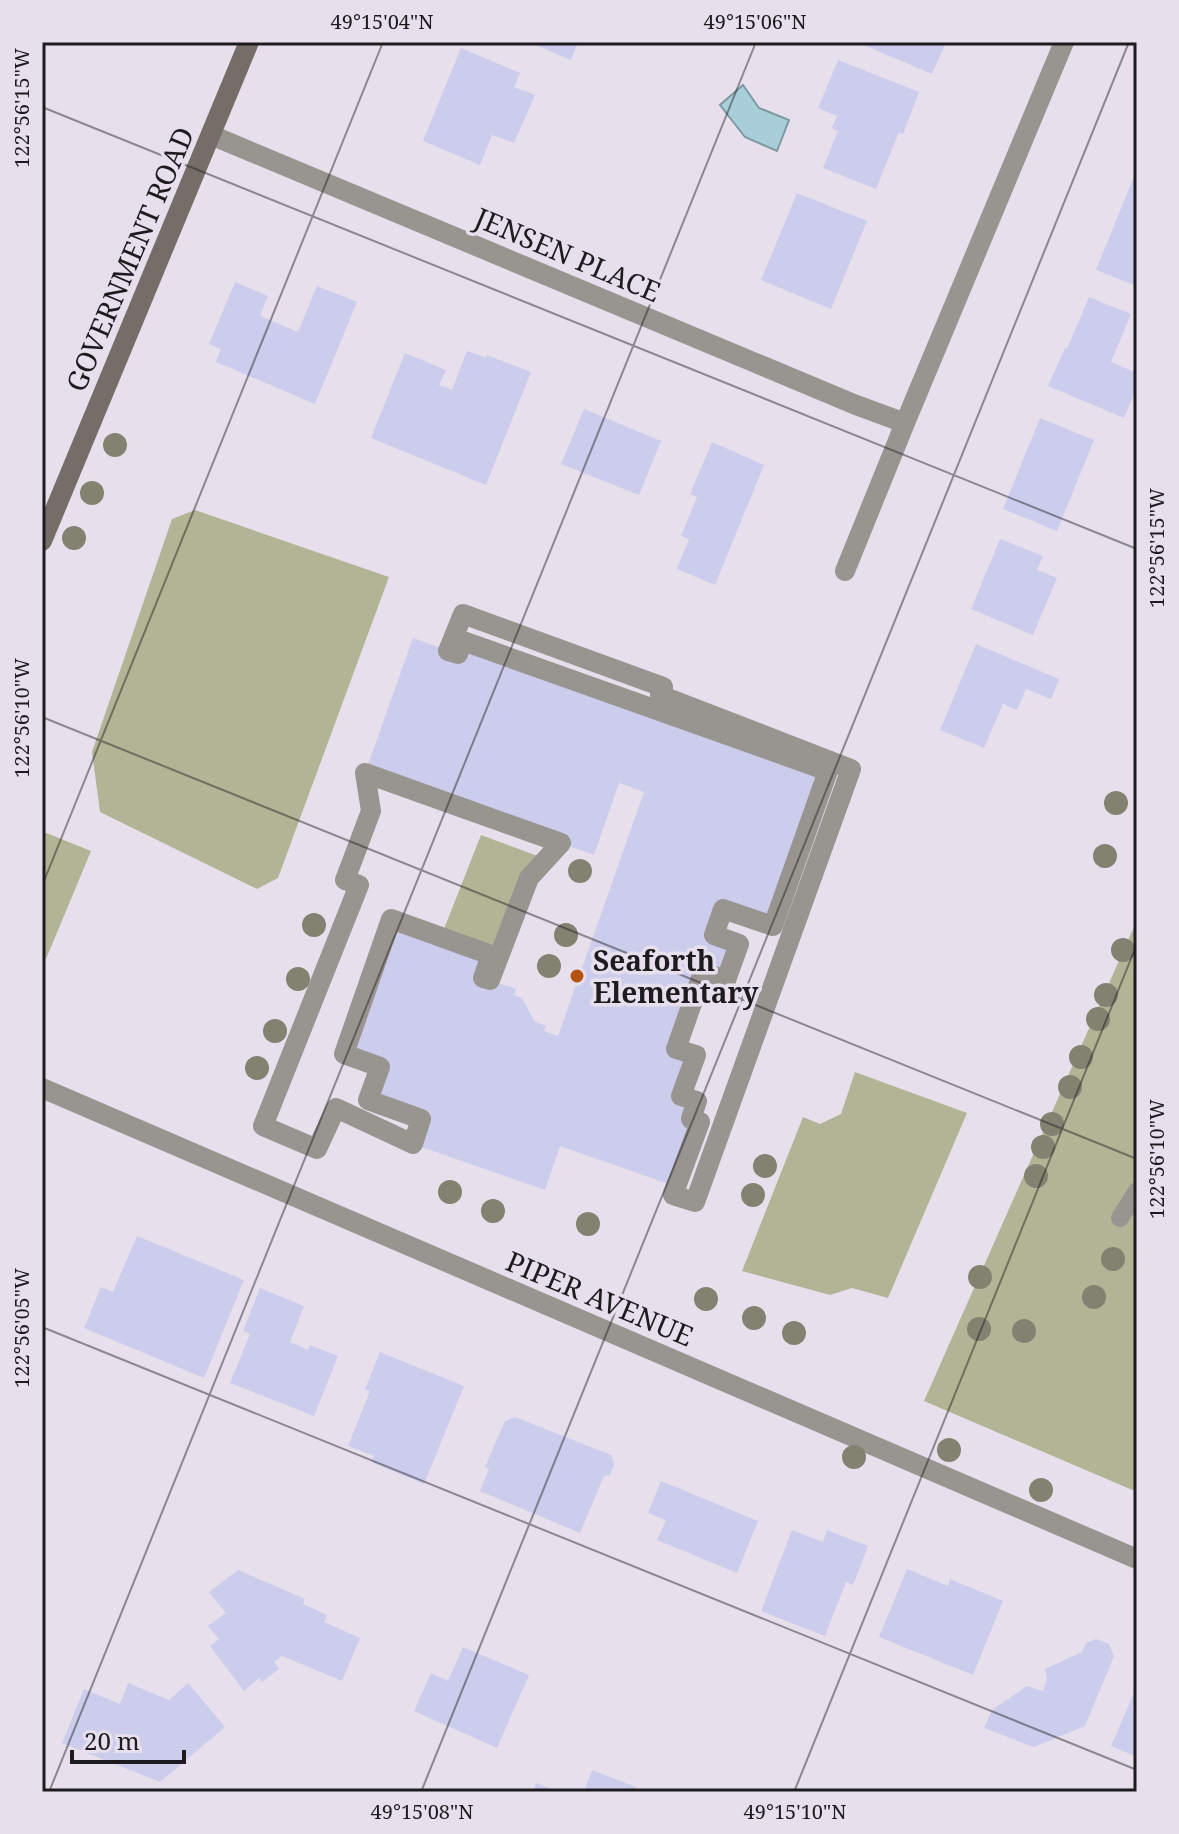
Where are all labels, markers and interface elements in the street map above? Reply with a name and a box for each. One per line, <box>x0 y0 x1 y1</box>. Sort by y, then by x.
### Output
text: 49°15'04"N <box>331 8 433 35</box>
text: 49°15'06"N <box>704 8 806 35</box>
text: 122°56'15"W <box>8 48 35 168</box>
street label: GOVERNMENT ROAD <box>56 121 202 397</box>
street label: JENSEN PLACE <box>468 197 667 310</box>
text: 122°56'15"W <box>1143 488 1170 608</box>
text: 122°56'10"W <box>8 658 35 778</box>
place label: Seaforth Elementary <box>593 941 759 1011</box>
marker: Seaforth Elementary <box>568 967 586 985</box>
text: 122°56'10"W <box>1143 1099 1170 1219</box>
street label: PIPER AVENUE <box>501 1241 699 1355</box>
text: 122°56'05"W <box>8 1268 35 1388</box>
scale bar <box>72 1714 184 1764</box>
text: 20 m <box>84 1724 140 1757</box>
text: 49°15'08"N <box>371 1798 473 1825</box>
text: 49°15'10"N <box>744 1798 846 1825</box>

